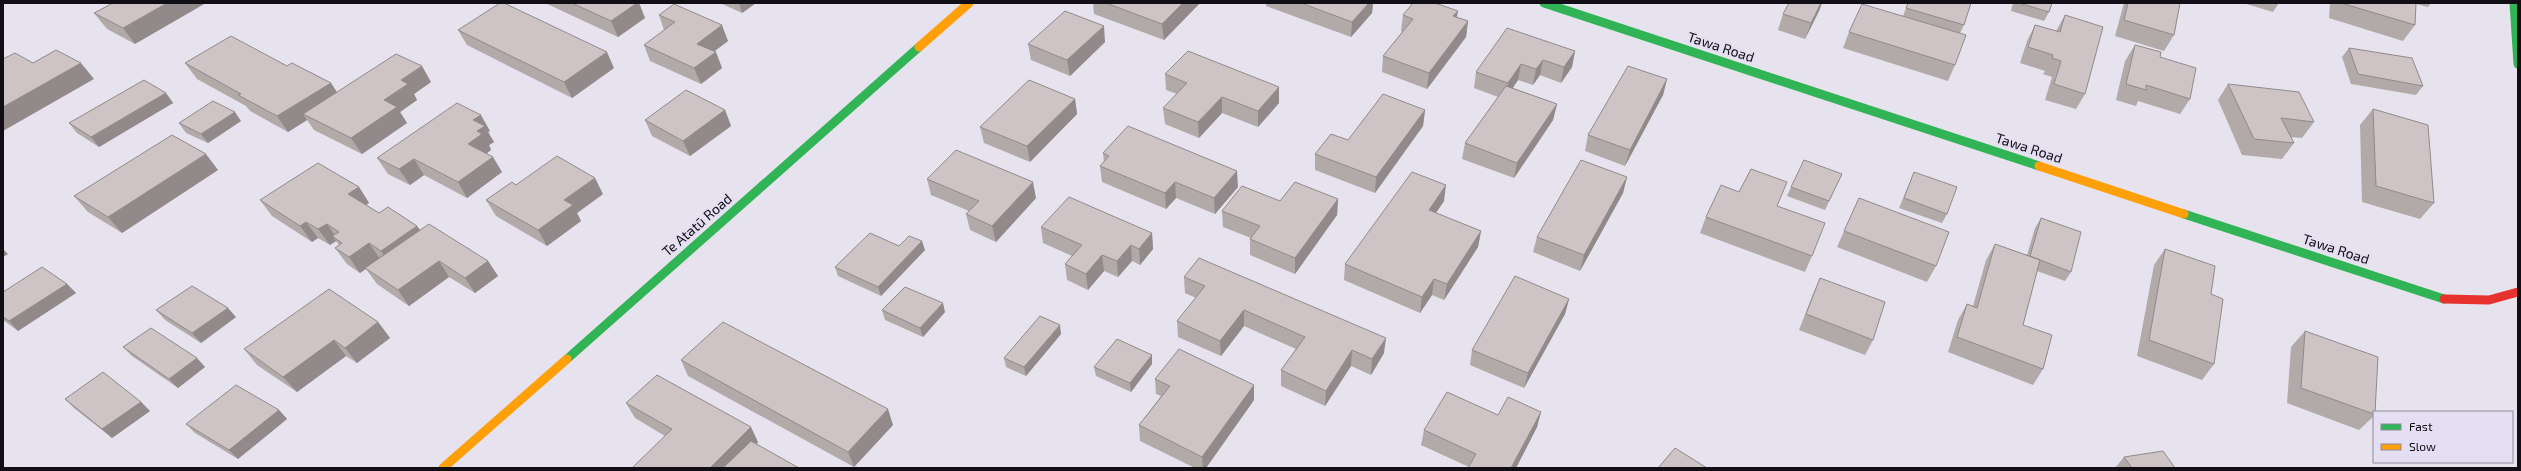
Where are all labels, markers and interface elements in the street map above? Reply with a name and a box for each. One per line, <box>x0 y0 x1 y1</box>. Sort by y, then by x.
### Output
street label: Tawa Road <box>1686 28 1757 65</box>
street label: Tawa Road <box>1994 129 2065 166</box>
street label: Te Atatū Road <box>658 190 735 260</box>
street label: Tawa Road <box>2301 230 2372 267</box>
legend <box>2373 411 2513 463</box>
text: Fast <box>2409 419 2433 433</box>
text: Slow <box>2409 439 2436 453</box>

